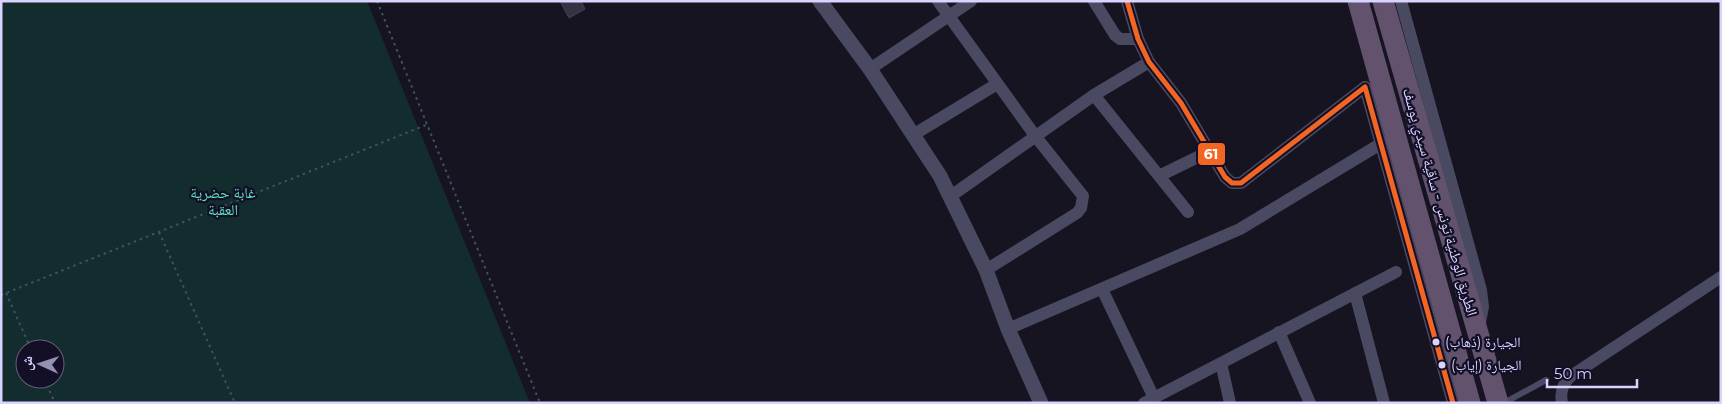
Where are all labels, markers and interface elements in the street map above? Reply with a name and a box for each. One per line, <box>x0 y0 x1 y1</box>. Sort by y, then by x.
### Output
street label: الطريق الوطنية تونس - ساقية سيدي يوسف <box>1396 86 1482 319</box>
line badge: 61 <box>1197 142 1226 166</box>
text: 61 <box>1204 145 1218 163</box>
park label: غابة حضرية العقبة <box>190 183 256 219</box>
place label: الجيارة (ذهاب) <box>1445 333 1520 351</box>
marker: الجيارة (ذهاب) <box>1431 337 1441 347</box>
north arrow <box>15 339 65 389</box>
text: ش <box>18 355 36 371</box>
place label: الجيارة (إياب) <box>1451 356 1522 375</box>
scale bar <box>1547 356 1637 388</box>
marker: الجيارة (إياب) <box>1437 360 1447 370</box>
text: 50 m <box>1554 364 1592 383</box>

